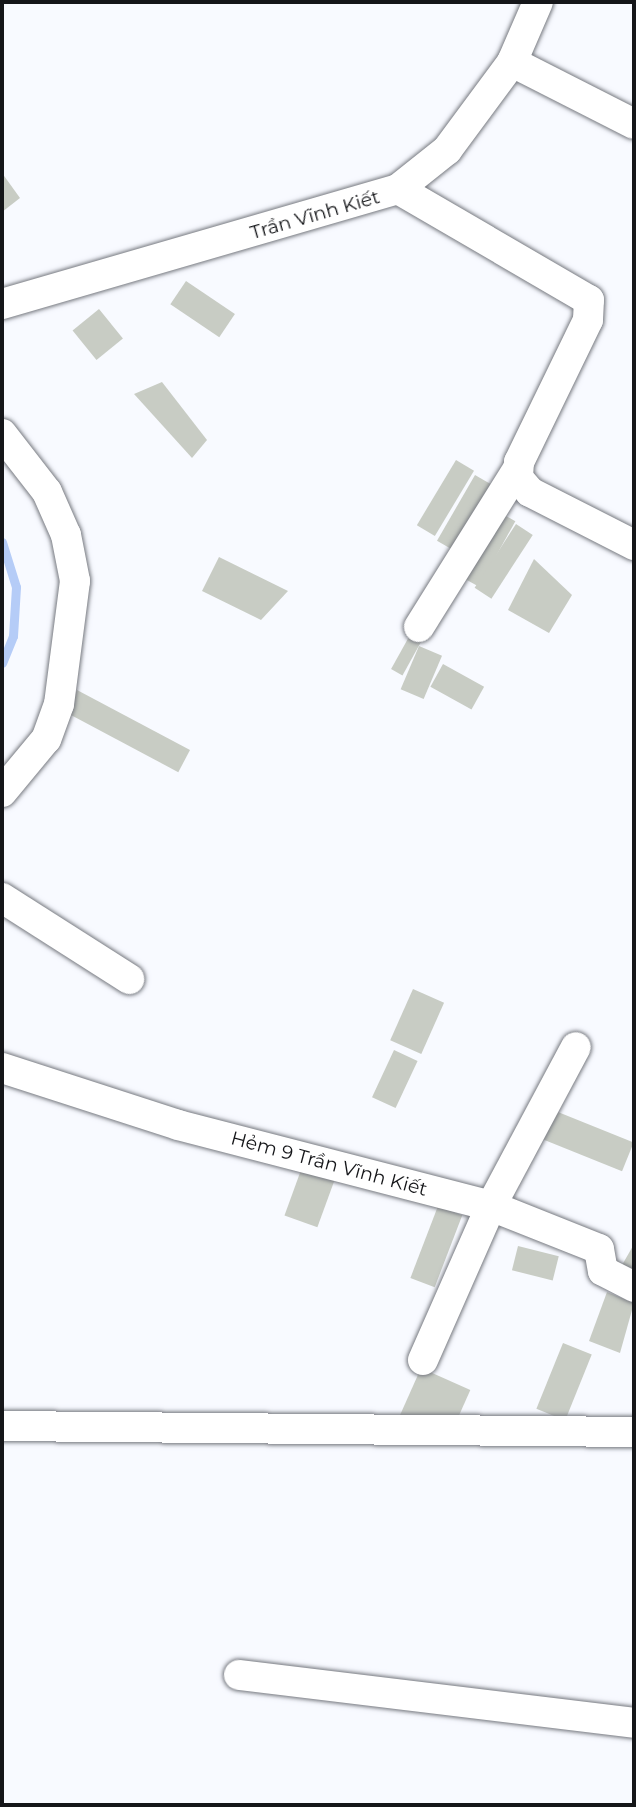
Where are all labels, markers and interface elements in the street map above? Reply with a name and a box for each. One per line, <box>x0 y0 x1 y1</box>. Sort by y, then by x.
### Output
street label: Trần Vĩnh Kiết <box>248 186 382 244</box>
street label: Hẻm 9 Trần Vĩnh Kiết <box>228 1127 430 1201</box>

